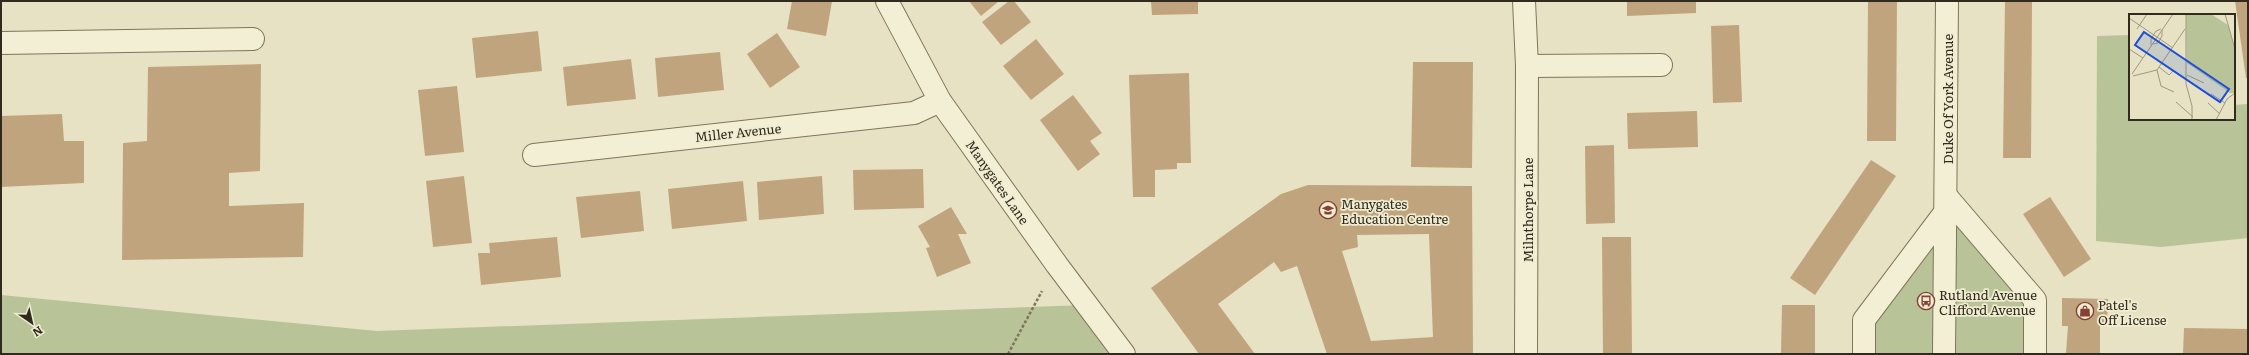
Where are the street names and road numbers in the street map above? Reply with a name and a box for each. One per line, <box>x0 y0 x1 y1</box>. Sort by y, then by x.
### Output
street label: Duke Of York Avenue <box>1938 34 1957 164</box>
street label: Miller Avenue <box>694 118 782 146</box>
street label: Manygates Lane <box>962 136 1034 228</box>
street label: Milnthorpe Lane <box>1518 157 1537 262</box>

